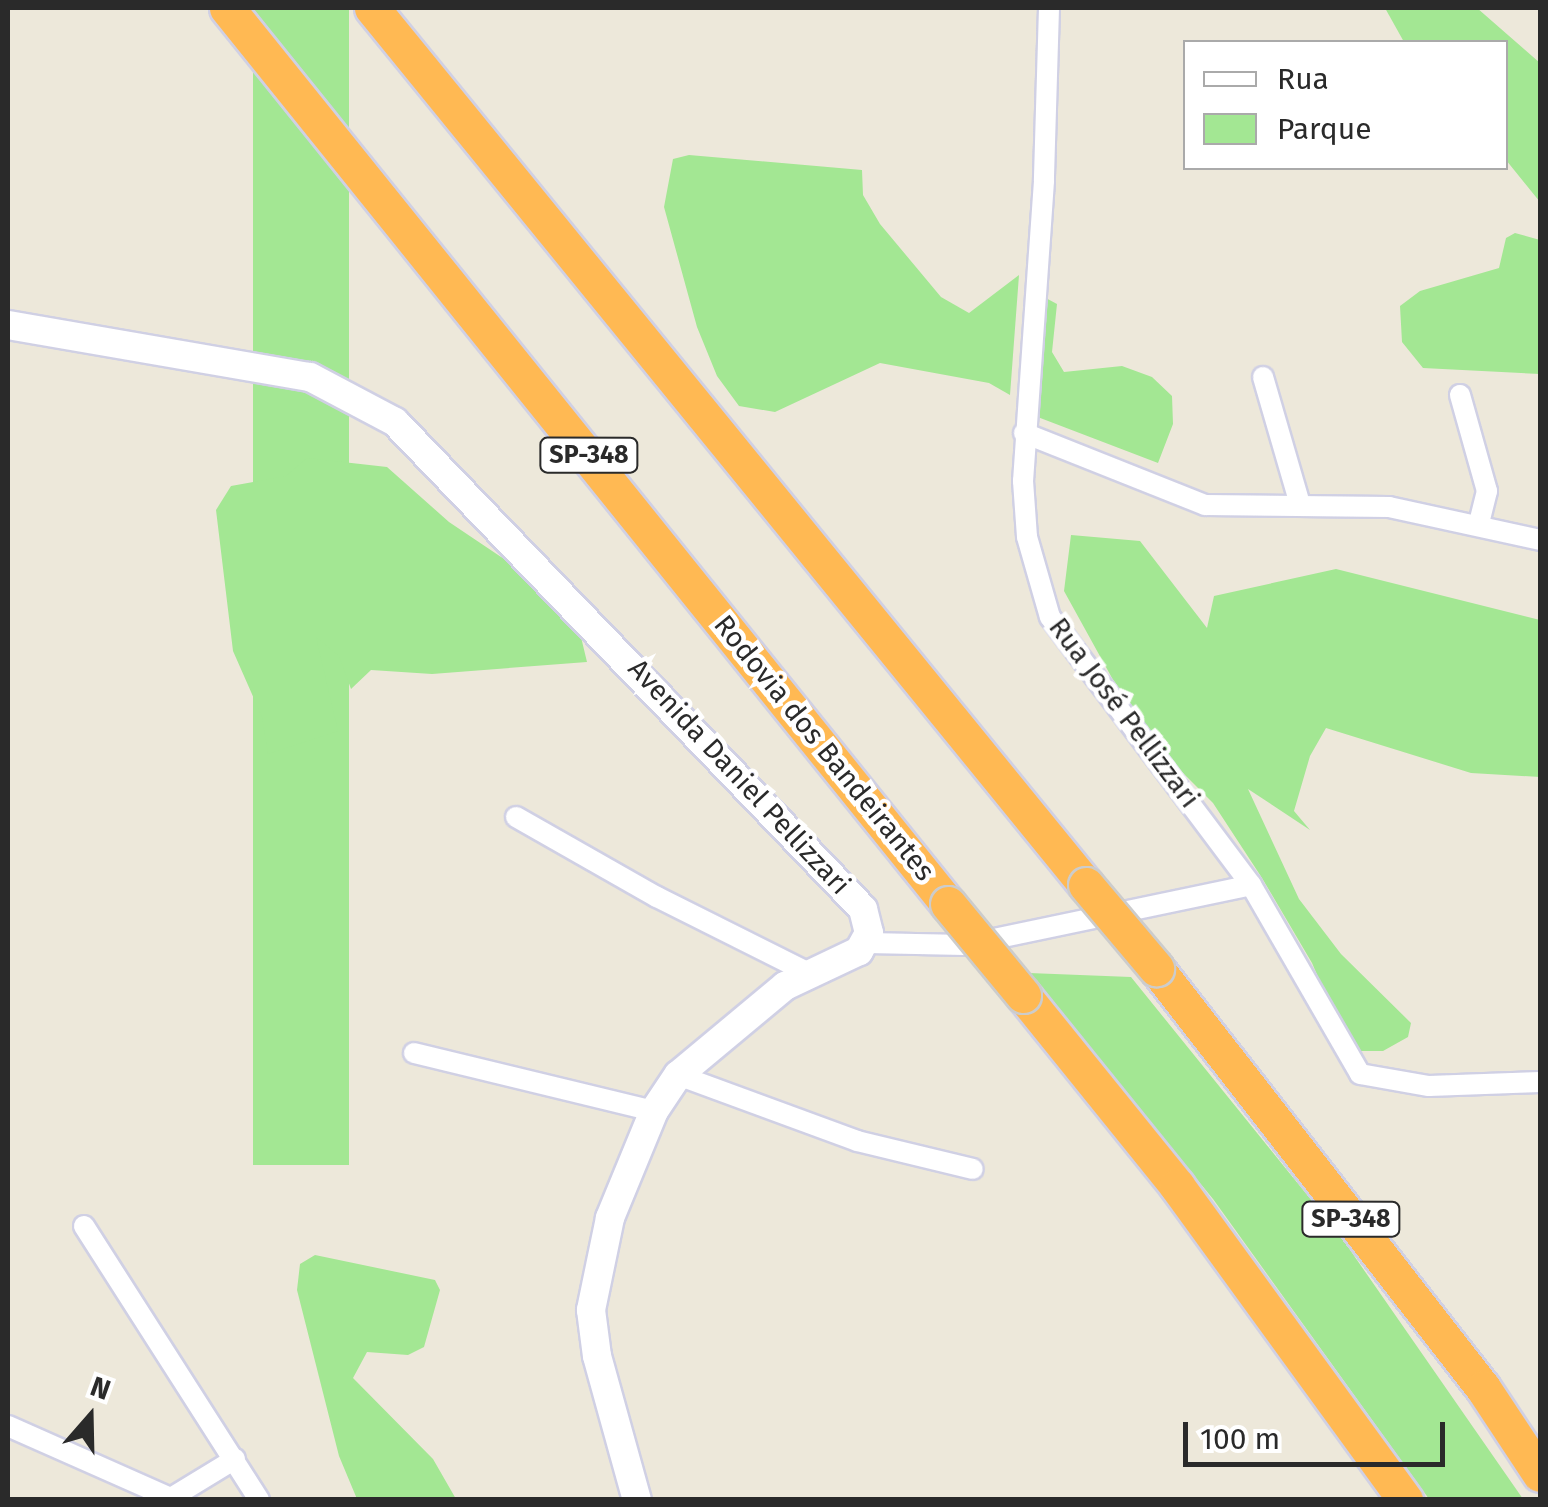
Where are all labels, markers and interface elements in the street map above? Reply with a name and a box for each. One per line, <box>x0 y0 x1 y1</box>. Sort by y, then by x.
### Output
legend <box>1183 40 1508 170</box>
text: Rua <box>1277 61 1329 97</box>
text: Parque <box>1277 111 1372 147</box>
road number: SP-348 <box>539 435 639 475</box>
street label: Rodovia dos Bandeirantes <box>707 608 941 888</box>
street label: Rua José Pellizzari <box>1042 611 1206 815</box>
street label: Avenida Daniel Pellizzari <box>621 652 857 902</box>
road number: SP-348 <box>1301 1199 1401 1239</box>
north arrow <box>40 1367 140 1467</box>
text: N <box>86 1370 115 1407</box>
scale bar <box>1188 1402 1450 1464</box>
text: 100 m <box>1200 1421 1280 1457</box>

